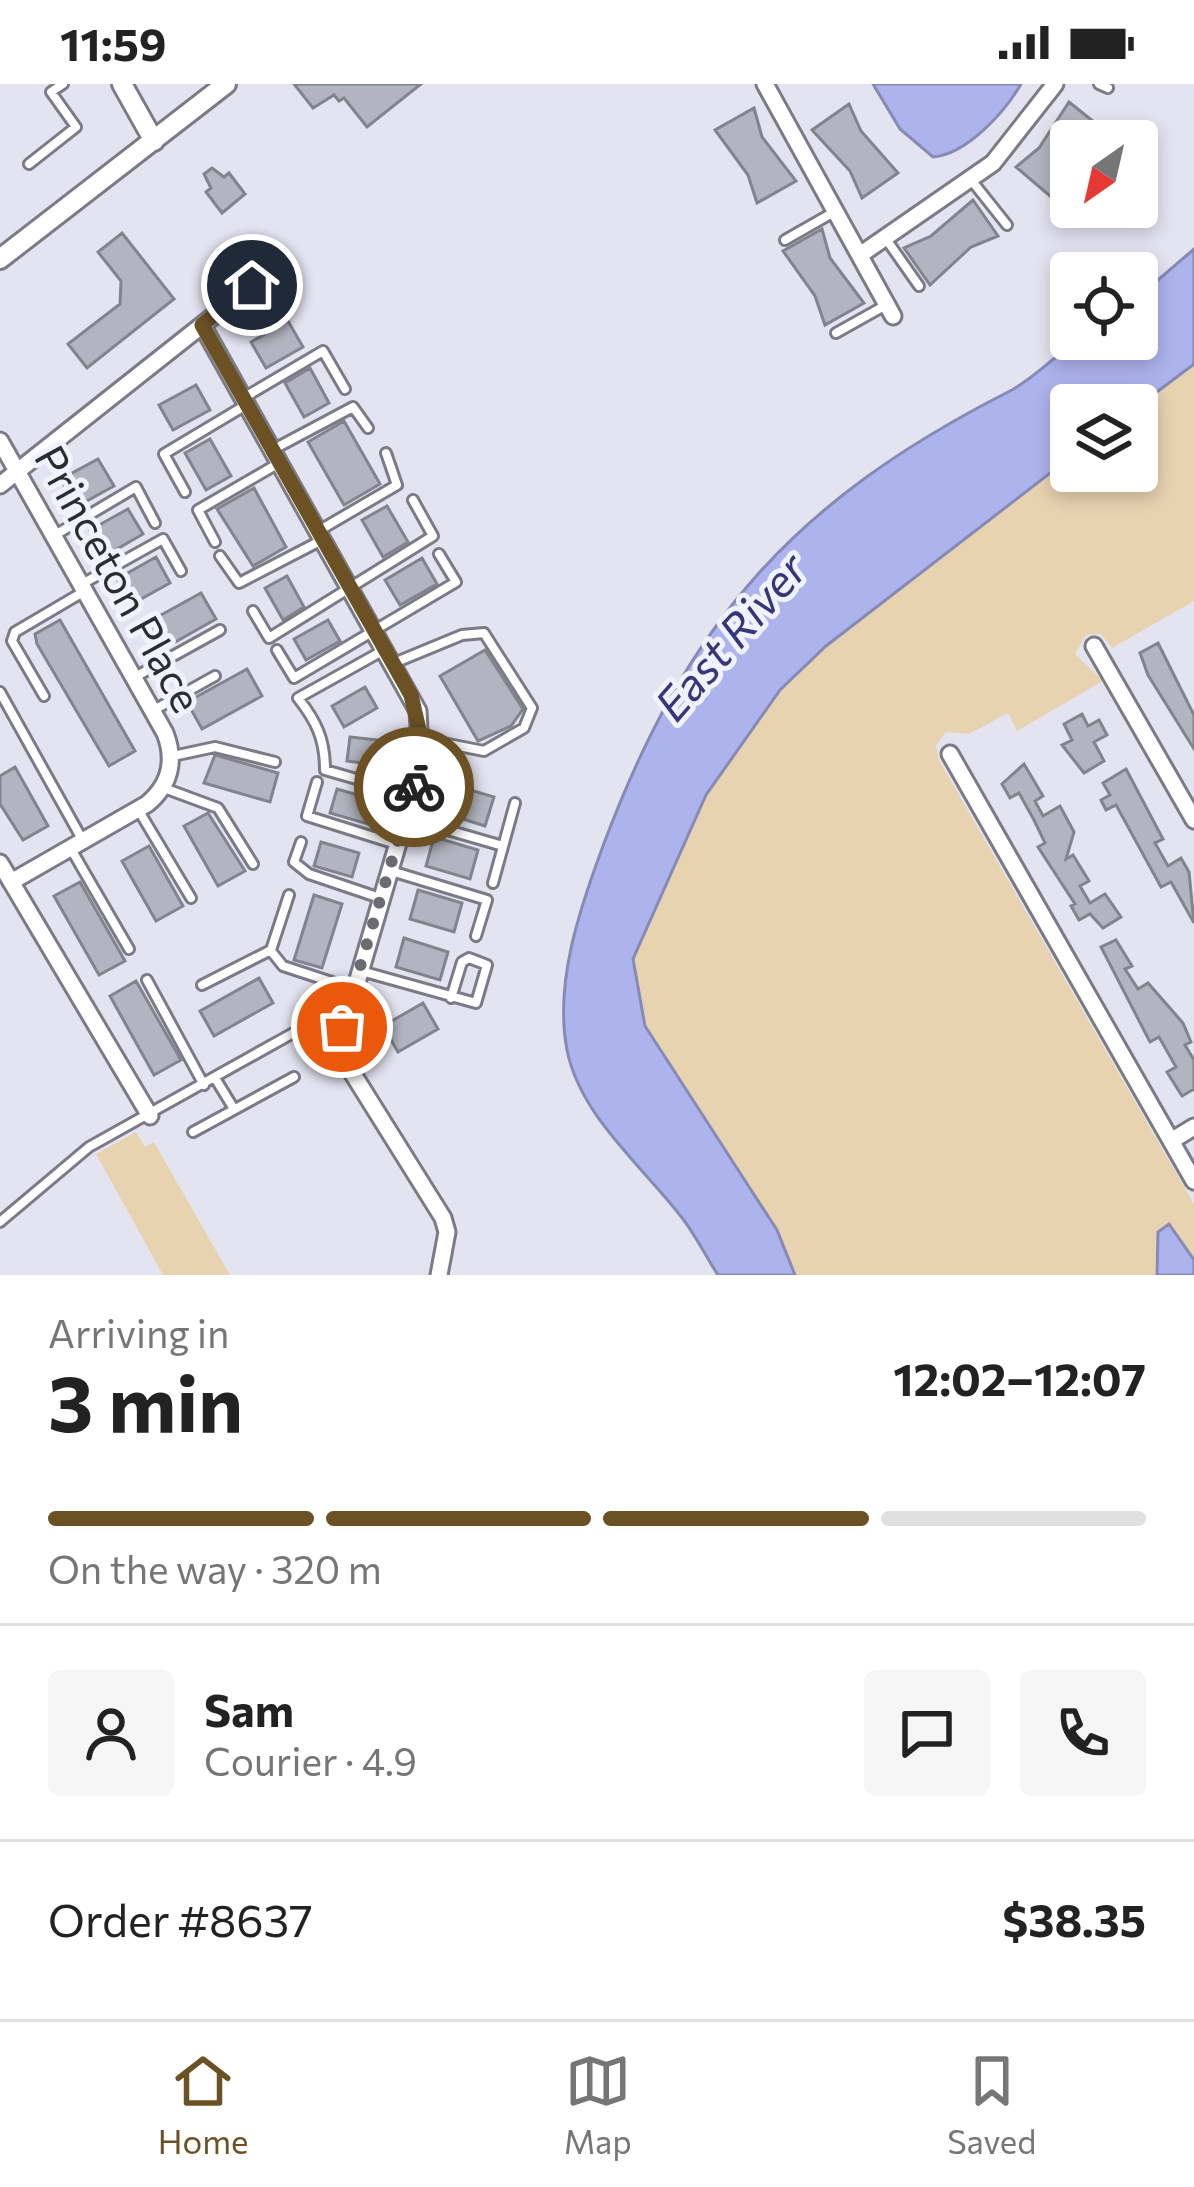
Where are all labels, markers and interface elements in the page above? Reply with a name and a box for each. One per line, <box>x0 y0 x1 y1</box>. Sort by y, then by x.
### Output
text: 11:59 <box>60 15 167 70</box>
north arrow <box>1050 120 1158 228</box>
map controls <box>1050 120 1158 492</box>
pin <box>201 234 303 336</box>
icon: home <box>219 252 285 318</box>
button: locate <box>1050 252 1158 360</box>
button: layers <box>1050 384 1158 492</box>
street label: Princeton Place <box>25 436 214 720</box>
water label: East River <box>642 539 818 730</box>
courier <box>354 727 474 847</box>
icon: bike <box>381 754 447 820</box>
pin <box>291 976 393 1078</box>
icon: bag <box>309 994 375 1060</box>
text: Arriving in <box>48 1308 229 1356</box>
text: 12:02–12:07 <box>893 1350 1146 1405</box>
text: 3 min <box>48 1353 243 1448</box>
text: On the way · 320 m <box>48 1544 382 1592</box>
button: person <box>48 1670 174 1796</box>
button: chat <box>864 1670 990 1796</box>
button: phone <box>1020 1670 1146 1796</box>
text: Sam <box>204 1681 294 1736</box>
text: Courier · 4.9 <box>204 1736 417 1784</box>
text: Order #8637 <box>48 1891 313 1946</box>
text: $38.35 <box>1002 1891 1146 1946</box>
tab: Home <box>158 2048 248 2161</box>
tab: Map <box>564 2048 632 2161</box>
tab: Saved <box>947 2048 1036 2161</box>

